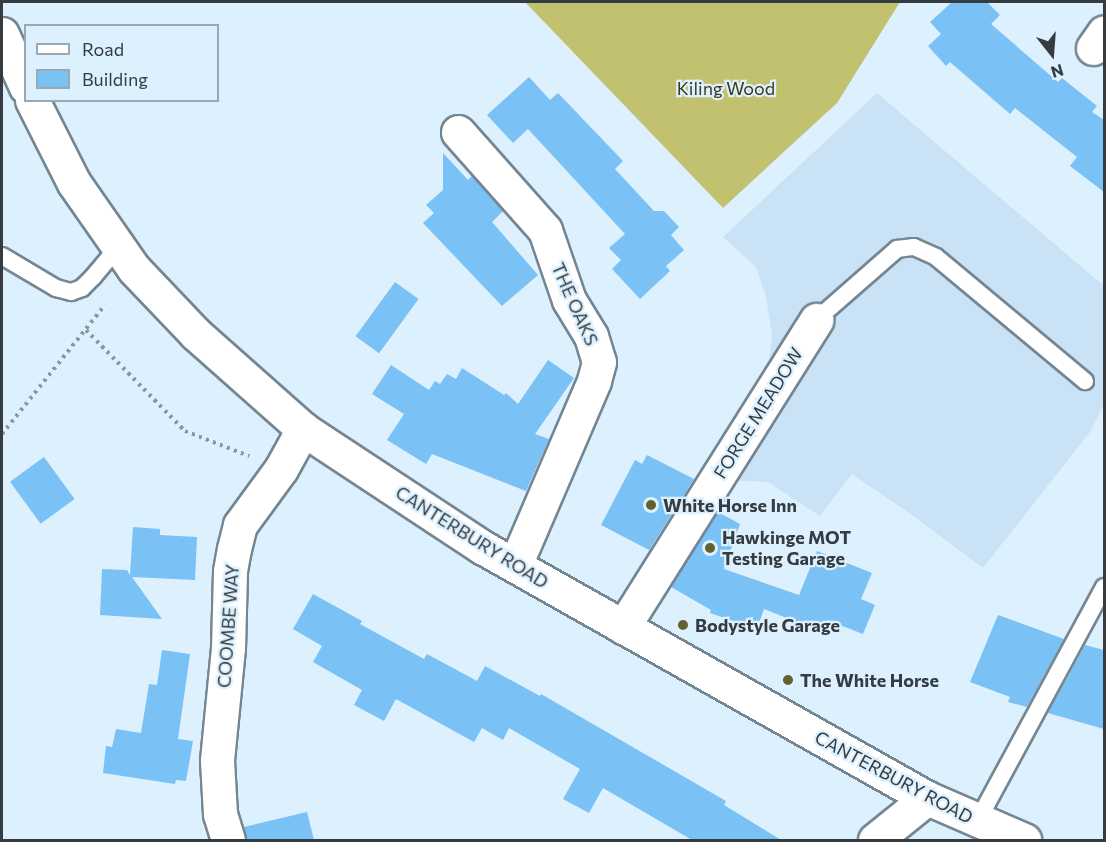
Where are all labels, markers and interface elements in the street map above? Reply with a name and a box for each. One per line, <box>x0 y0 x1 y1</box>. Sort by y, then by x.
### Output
legend <box>24 24 219 102</box>
north arrow <box>1022 24 1082 84</box>
text: Road <box>82 38 124 60</box>
text: N <box>1049 61 1066 83</box>
text: Building <box>82 68 148 90</box>
park label: Kiling Wood <box>677 77 775 99</box>
street label: THE OAKS <box>547 259 603 349</box>
street label: FORGE MEADOW <box>709 343 807 483</box>
street label: CANTERBURY ROAD <box>392 481 552 593</box>
place label: White Horse Inn <box>663 494 797 516</box>
marker: White Horse Inn <box>644 498 658 512</box>
place label: Hawkinge MOT Testing Garage <box>722 527 851 570</box>
marker: Hawkinge MOT Testing Garage <box>703 541 717 555</box>
street label: COOMBE WAY <box>213 563 243 689</box>
place label: Bodystyle Garage <box>695 614 840 636</box>
marker: Bodystyle Garage <box>676 618 690 632</box>
place label: The White Horse <box>800 669 939 691</box>
marker: The White Horse <box>781 673 795 687</box>
street label: CANTERBURY ROAD <box>811 726 977 828</box>

